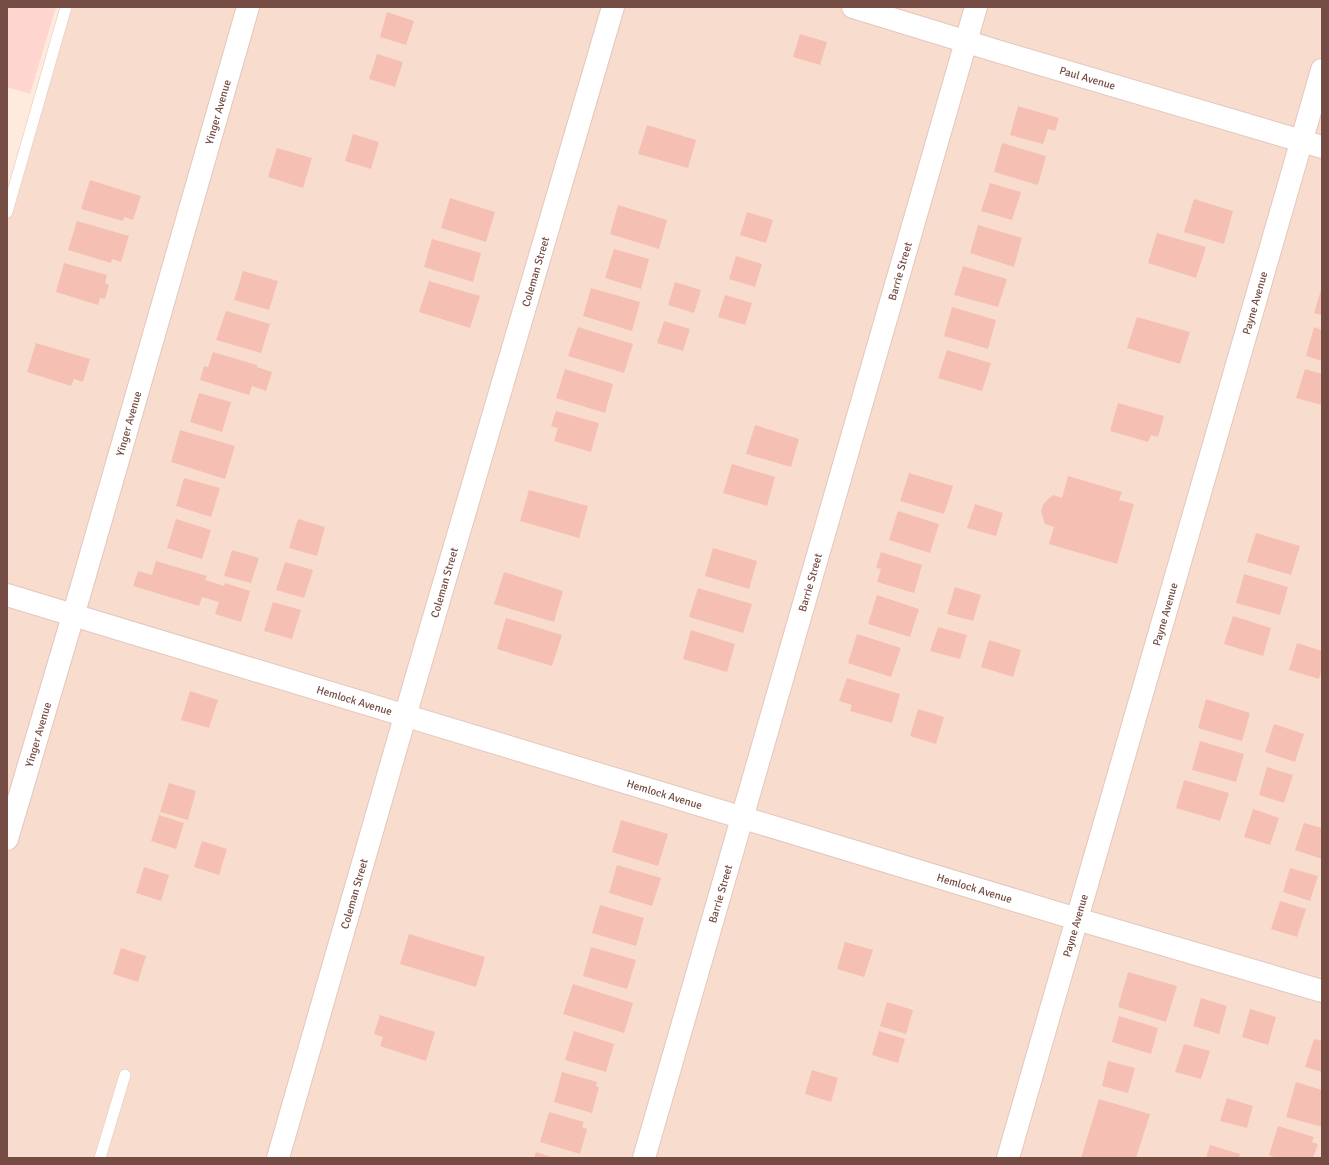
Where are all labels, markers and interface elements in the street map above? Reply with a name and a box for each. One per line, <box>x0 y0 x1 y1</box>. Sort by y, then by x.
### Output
street label: Paul Avenue <box>1058 63 1117 92</box>
street label: Yinger Avenue <box>202 78 233 146</box>
street label: Coleman Street <box>519 235 552 308</box>
street label: Barrie Street <box>885 240 914 302</box>
street label: Payne Avenue <box>1240 270 1270 336</box>
street label: Yinger Avenue <box>113 389 144 457</box>
street label: Coleman Street <box>428 546 461 619</box>
street label: Barrie Street <box>795 552 825 613</box>
street label: Payne Avenue <box>1150 581 1180 647</box>
street label: Hemlock Avenue <box>315 683 394 718</box>
street label: Yinger Avenue <box>22 701 54 768</box>
street label: Hemlock Avenue <box>625 777 704 812</box>
street label: Coleman Street <box>338 857 370 930</box>
street label: Barrie Street <box>706 863 735 924</box>
street label: Hemlock Avenue <box>935 870 1014 906</box>
street label: Payne Avenue <box>1060 892 1090 959</box>

